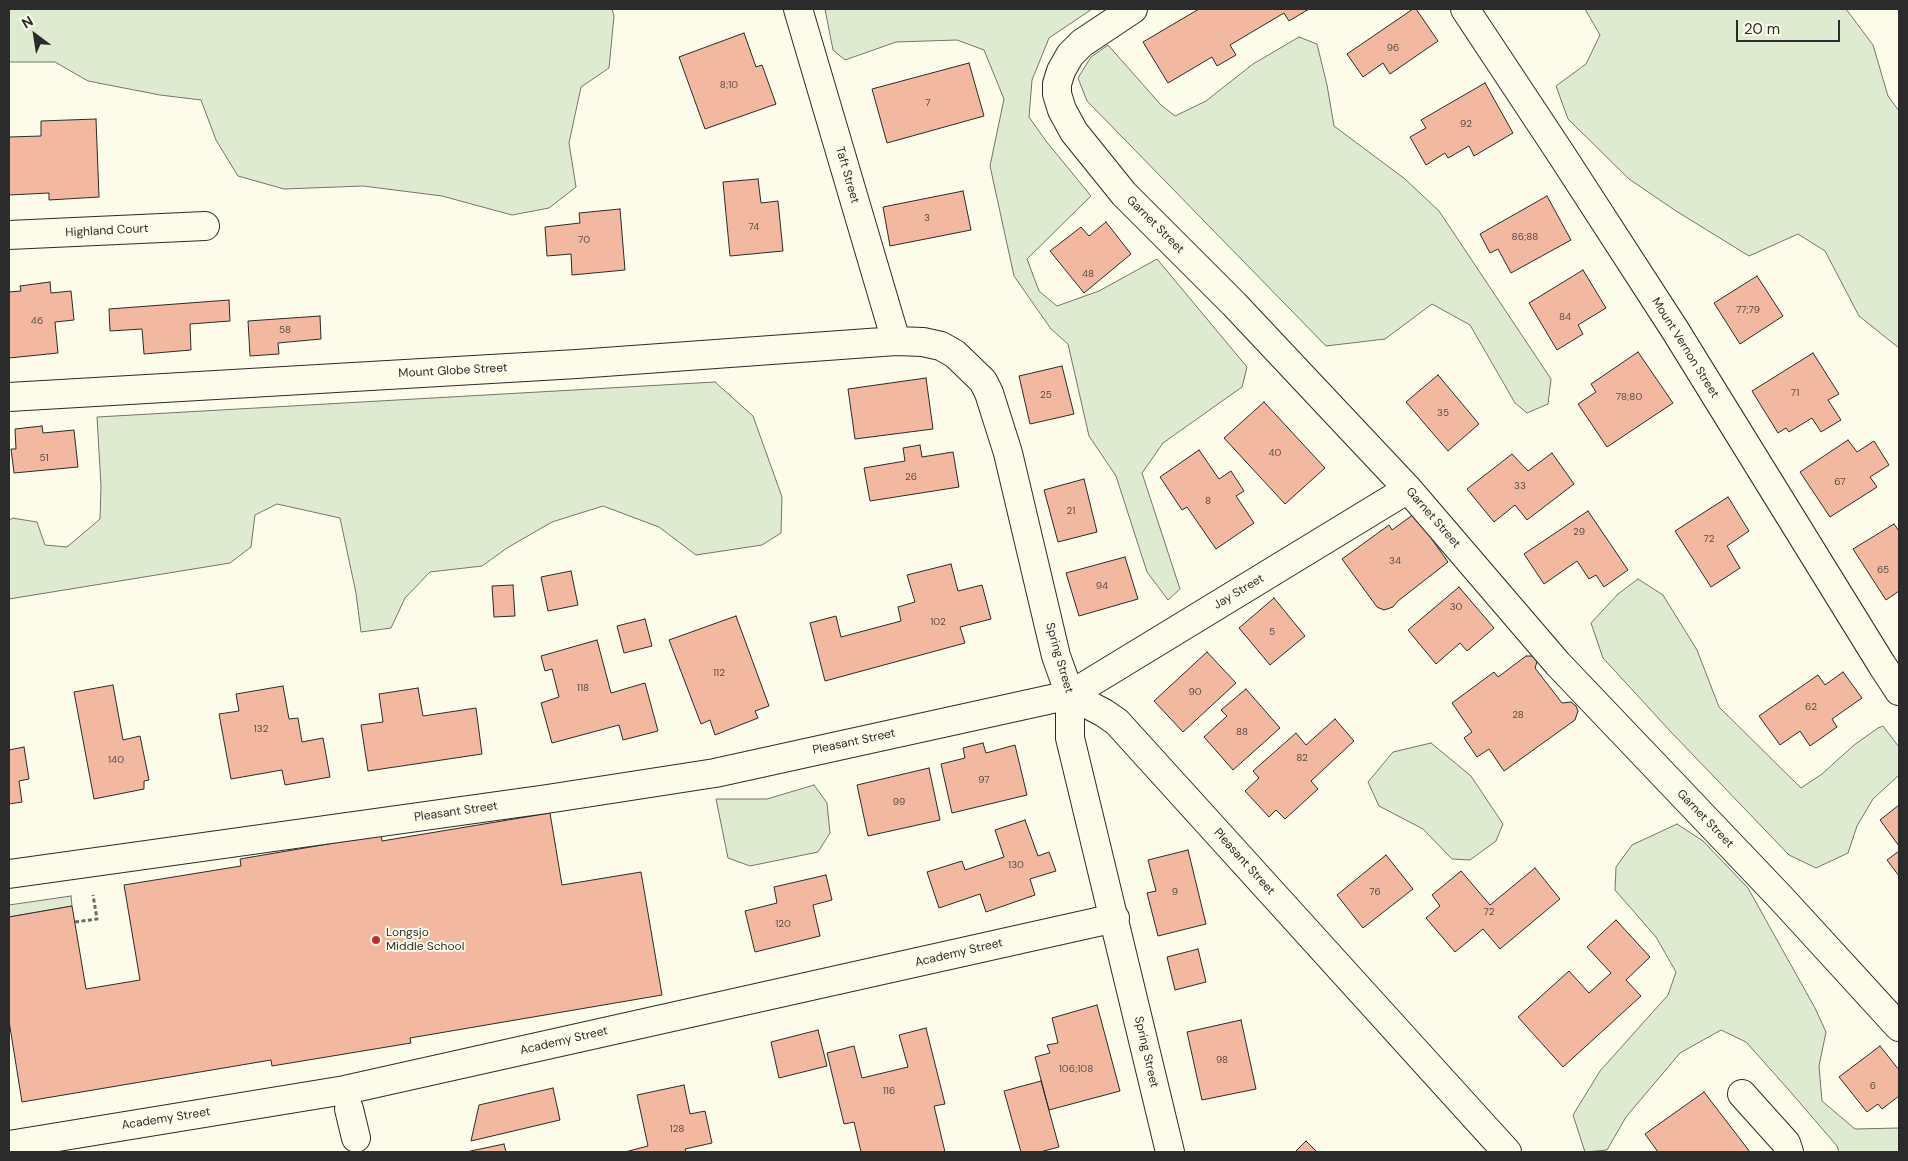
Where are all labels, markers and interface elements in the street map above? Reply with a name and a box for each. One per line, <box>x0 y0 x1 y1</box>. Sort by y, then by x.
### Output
north arrow <box>10 10 60 60</box>
scale bar <box>1738 10 1842 42</box>
text: N <box>18 12 36 32</box>
text: 20 m <box>1744 19 1780 39</box>
house number: 96 <box>1387 42 1399 54</box>
house number: 8;10 <box>720 79 738 91</box>
house number: 7 <box>925 97 931 109</box>
house number: 92 <box>1460 118 1472 130</box>
street label: Taft Street <box>832 145 862 205</box>
street label: Garnet Street <box>1123 193 1187 257</box>
house number: 3 <box>924 212 930 224</box>
house number: 74 <box>749 221 759 233</box>
street label: Highland Court <box>65 222 149 240</box>
house number: 86;88 <box>1512 231 1538 243</box>
house number: 70 <box>578 234 590 246</box>
house number: 48 <box>1082 268 1094 280</box>
street label: Mount Vernon Street <box>1648 295 1722 401</box>
house number: 77;79 <box>1736 304 1760 316</box>
house number: 84 <box>1559 311 1571 323</box>
house number: 46 <box>31 315 43 327</box>
house number: 58 <box>279 324 291 336</box>
street label: Mount Globe Street <box>398 361 508 381</box>
house number: 71 <box>1791 387 1799 399</box>
house number: 25 <box>1040 389 1052 401</box>
house number: 78;80 <box>1616 391 1642 403</box>
house number: 35 <box>1437 407 1449 419</box>
house number: 40 <box>1269 447 1281 459</box>
house number: 51 <box>39 452 49 464</box>
house number: 26 <box>905 471 917 483</box>
house number: 67 <box>1834 476 1846 488</box>
house number: 33 <box>1514 480 1526 492</box>
street label: Garnet Street <box>1403 485 1463 551</box>
house number: 8 <box>1205 495 1211 507</box>
house number: 21 <box>1067 505 1075 517</box>
house number: 29 <box>1573 526 1585 538</box>
house number: 72 <box>1704 533 1714 545</box>
house number: 34 <box>1389 555 1401 567</box>
house number: 65 <box>1877 564 1889 576</box>
street label: Jay Street <box>1211 571 1267 613</box>
house number: 94 <box>1096 580 1108 592</box>
house number: 30 <box>1450 601 1462 613</box>
house number: 102 <box>930 616 946 628</box>
street label: Spring Street <box>1042 621 1076 695</box>
house number: 5 <box>1269 626 1275 638</box>
house number: 112 <box>713 667 725 679</box>
house number: 118 <box>577 682 589 694</box>
house number: 90 <box>1188 686 1202 698</box>
house number: 62 <box>1805 701 1817 713</box>
house number: 28 <box>1512 709 1524 721</box>
house number: 132 <box>254 723 268 735</box>
street label: Pleasant Street <box>811 726 897 758</box>
house number: 88 <box>1236 726 1248 738</box>
house number: 82 <box>1296 752 1308 764</box>
house number: 140 <box>108 754 124 766</box>
house number: 97 <box>978 774 990 786</box>
street label: Garnet Street <box>1674 787 1736 851</box>
house number: 99 <box>893 796 905 808</box>
street label: Pleasant Street <box>413 799 499 825</box>
street label: Pleasant Street <box>1210 826 1278 898</box>
house number: 130 <box>1008 859 1024 871</box>
house number: 9 <box>1172 886 1178 898</box>
house number: 76 <box>1369 886 1381 898</box>
house number: 72 <box>1484 906 1494 918</box>
house number: 120 <box>775 918 791 930</box>
place label: Longsjo Middle School <box>386 926 464 954</box>
marker: Longsjo Middle School <box>370 934 382 946</box>
street label: Academy Street <box>914 936 1004 970</box>
street label: Spring Street <box>1131 1015 1161 1089</box>
street label: Academy Street <box>519 1024 609 1058</box>
house number: 98 <box>1216 1054 1228 1066</box>
house number: 106;108 <box>1059 1063 1093 1075</box>
house number: 6 <box>1870 1080 1876 1092</box>
house number: 116 <box>883 1085 895 1097</box>
street label: Academy Street <box>121 1105 211 1133</box>
house number: 128 <box>670 1123 684 1135</box>

